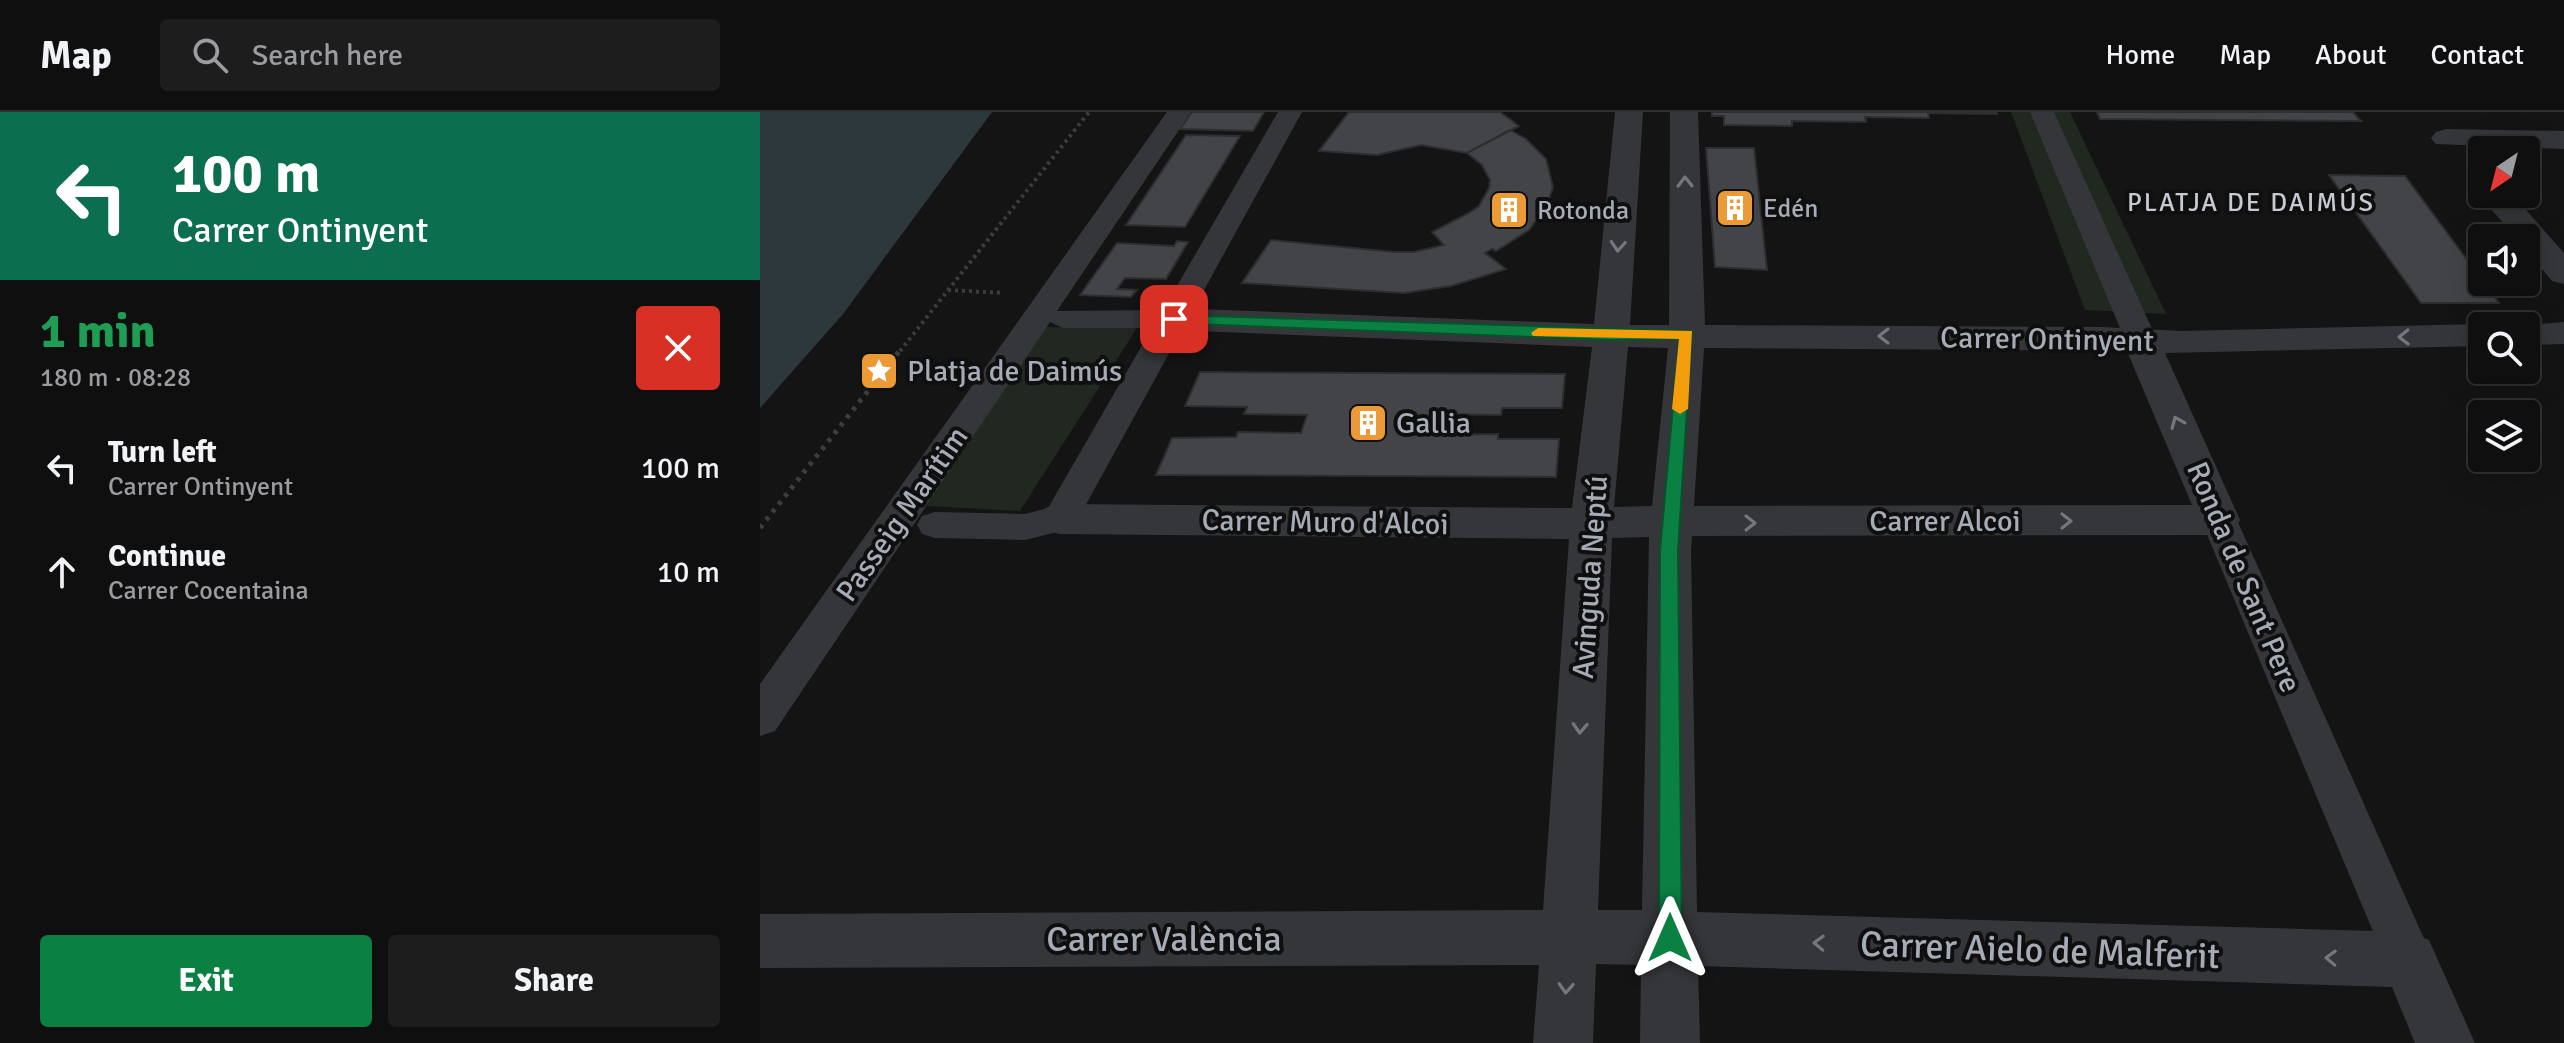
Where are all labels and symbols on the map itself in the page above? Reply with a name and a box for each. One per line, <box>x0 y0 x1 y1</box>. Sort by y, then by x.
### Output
north arrow <box>2468 136 2540 208</box>
one-way arrow <box>1676 175 1694 188</box>
building icon: Edén <box>1714 187 1756 229</box>
district label: PLATJA DE DAIMÚS <box>2127 187 2375 219</box>
building icon: Rotonda <box>1488 189 1530 231</box>
place label: Edén <box>1763 193 1818 225</box>
place label: Rotonda <box>1537 195 1629 227</box>
one-way arrow <box>1610 240 1627 253</box>
pin <box>1140 285 1208 353</box>
street label: Carrer Ontinyent <box>1940 319 2154 360</box>
one-way arrow <box>1877 327 1890 345</box>
one-way arrow <box>2397 328 2410 346</box>
place icon: Platja de Daimús <box>858 350 900 392</box>
place label: Platja de Daimús <box>907 353 1122 390</box>
building icon: Gallia <box>1347 402 1389 444</box>
place label: Gallia <box>1396 405 1471 442</box>
one-way arrow <box>2170 416 2186 431</box>
street label: Passeig Marítim <box>828 420 976 609</box>
street label: Ronda de Sant Pere <box>2178 456 2309 698</box>
street label: Avinguda Neptú <box>1565 474 1616 680</box>
street label: Carrer Muro d'Alcoi <box>1201 502 1449 543</box>
street label: Carrer Alcoi <box>1869 503 2021 540</box>
one-way arrow <box>2060 512 2073 530</box>
one-way arrow <box>1744 514 1757 532</box>
one-way arrow <box>1571 722 1588 735</box>
position arrow <box>1628 896 1712 980</box>
street label: Carrer València <box>1046 917 1282 962</box>
street label: Carrer Aielo de Malferit <box>1859 922 2221 979</box>
one-way arrow <box>1812 934 1825 951</box>
one-way arrow <box>2324 949 2337 966</box>
one-way arrow <box>1558 982 1575 995</box>

